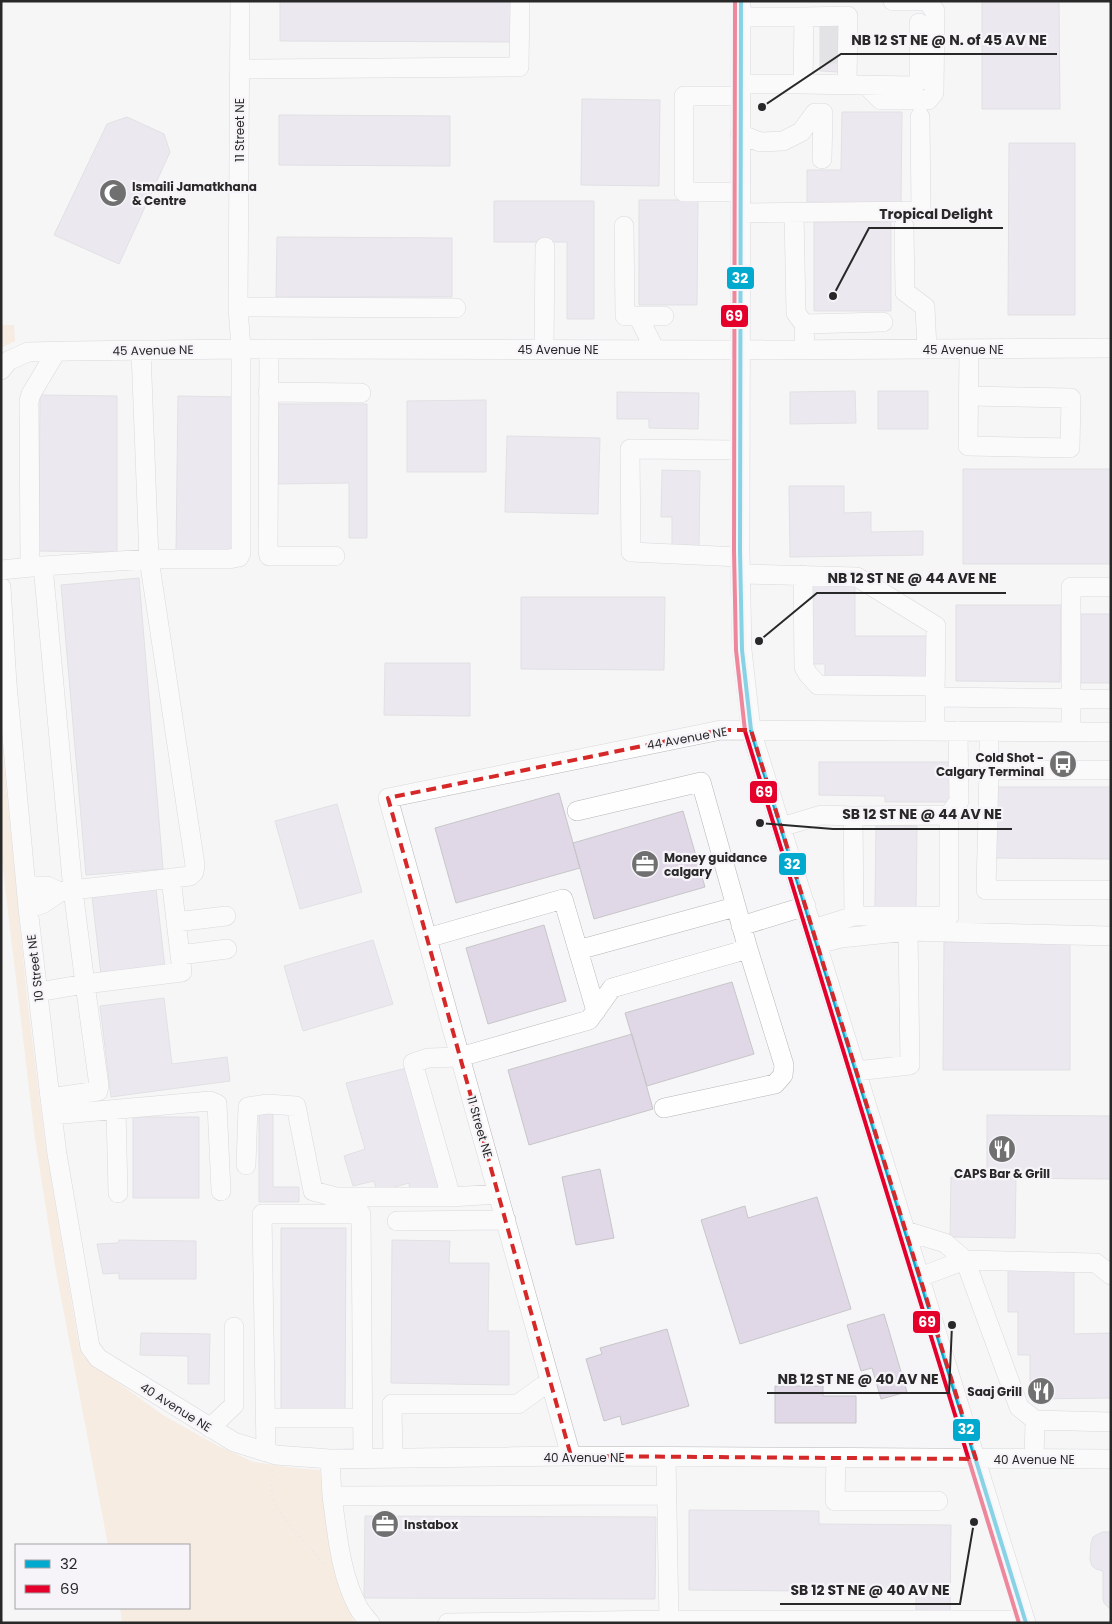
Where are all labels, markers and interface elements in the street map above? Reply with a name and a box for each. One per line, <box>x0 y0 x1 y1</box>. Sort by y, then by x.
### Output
callout: NB 12 ST NE @ N. of 45 AV NE <box>841 25 1057 54</box>
text: NB 12 ST NE @ N. of 45 AV NE <box>851 30 1047 50</box>
street label: 11 Street NE <box>231 98 248 162</box>
mosque icon: Ismaili Jamatkhana & Centre <box>98 178 128 208</box>
place label: Ismaili Jamatkhana & Centre <box>132 178 257 209</box>
callout: Tropical Delight <box>869 199 1003 228</box>
text: Tropical Delight <box>879 204 993 224</box>
line badge: 32 <box>726 266 755 290</box>
text: 32 <box>732 268 748 288</box>
line badge: 69 <box>720 304 749 328</box>
text: 69 <box>725 306 743 326</box>
street label: 45 Avenue NE <box>112 341 194 359</box>
street label: 45 Avenue NE <box>517 341 599 358</box>
street label: 45 Avenue NE <box>922 341 1004 358</box>
callout: NB 12 ST NE @ 44 AVE NE <box>817 564 1006 593</box>
text: NB 12 ST NE @ 44 AVE NE <box>827 568 997 588</box>
street label: 44 Avenue NE <box>646 723 728 753</box>
place label: Cold Shot - Calgary Terminal <box>936 749 1044 780</box>
bus stop icon: Cold Shot - Calgary Terminal <box>1048 749 1078 779</box>
line badge: 69 <box>749 780 778 804</box>
text: 69 <box>755 782 773 802</box>
callout: SB 12 ST NE @ 44 AV NE <box>833 800 1012 829</box>
text: SB 12 ST NE @ 44 AV NE <box>842 804 1002 824</box>
office icon: Money guidance calgary <box>630 849 660 879</box>
place label: Money guidance calgary <box>664 849 768 880</box>
line badge: 32 <box>778 852 807 876</box>
text: 32 <box>784 854 800 874</box>
street label: 10 Street NE <box>22 933 48 1003</box>
street label: 11 Street NE <box>463 1094 497 1160</box>
restaurant icon: CAPS Bar & Grill <box>987 1134 1017 1164</box>
place label: CAPS Bar & Grill <box>954 1165 1050 1182</box>
line badge: 69 <box>912 1310 941 1334</box>
text: 69 <box>918 1312 936 1332</box>
callout: NB 12 ST NE @ 40 AV NE <box>767 1364 949 1393</box>
text: NB 12 ST NE @ 40 AV NE <box>777 1369 939 1389</box>
restaurant icon: Saaj Grill <box>1026 1376 1056 1406</box>
street label: 40 Avenue NE <box>137 1378 215 1436</box>
place label: Saaj Grill <box>967 1383 1022 1400</box>
line badge: 32 <box>952 1418 981 1442</box>
text: 32 <box>958 1419 974 1439</box>
street label: 40 Avenue NE <box>543 1449 625 1466</box>
street label: 40 Avenue NE <box>993 1451 1075 1468</box>
office icon: Instabox <box>370 1509 400 1539</box>
place label: Instabox <box>404 1516 459 1533</box>
legend <box>15 1544 190 1609</box>
text: 32 <box>60 1553 77 1574</box>
callout: SB 12 ST NE @ 40 AV NE <box>780 1575 960 1604</box>
text: 69 <box>60 1578 79 1599</box>
text: SB 12 ST NE @ 40 AV NE <box>790 1580 950 1600</box>

